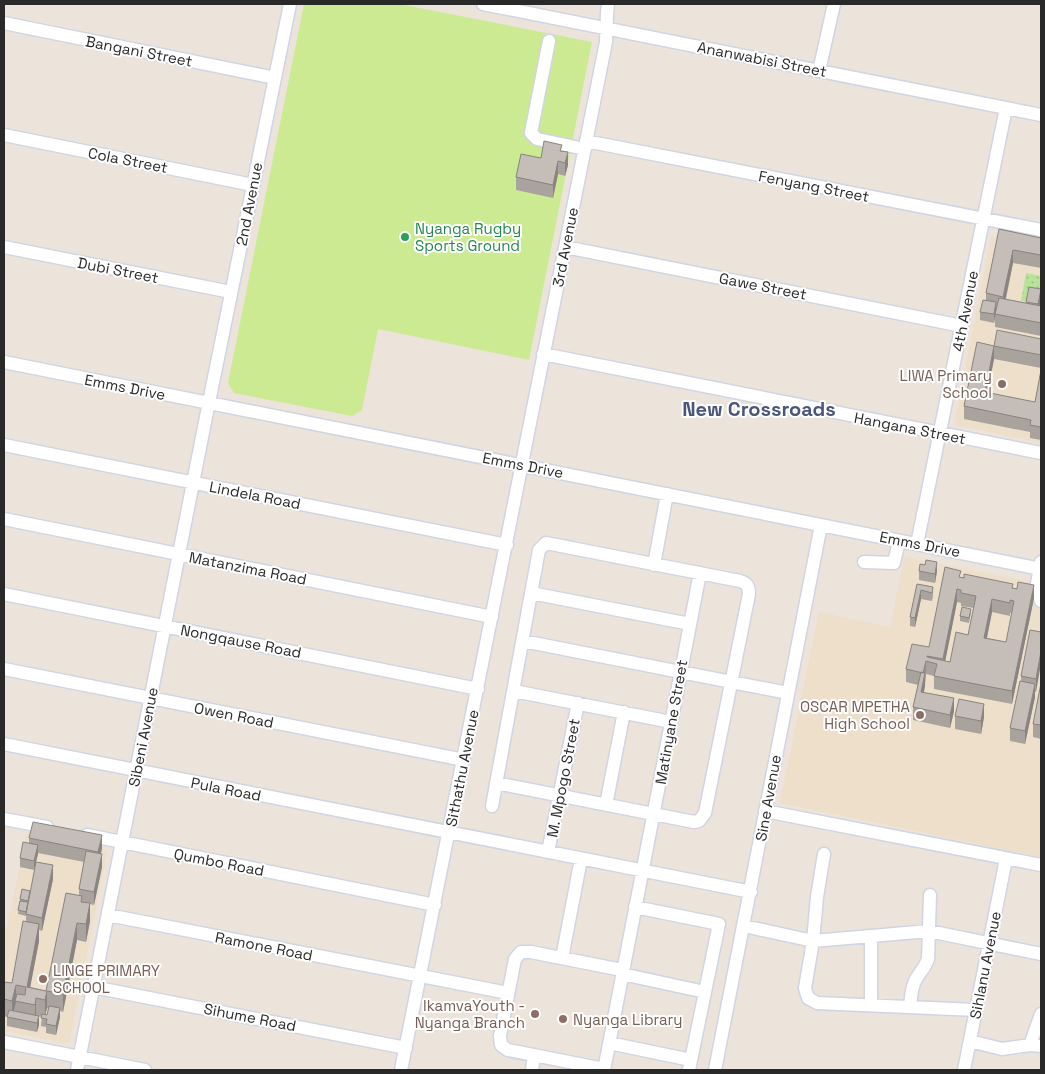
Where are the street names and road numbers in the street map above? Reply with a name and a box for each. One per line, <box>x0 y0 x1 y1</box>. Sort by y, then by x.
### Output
street label: Bangani Street <box>84 31 194 71</box>
street label: Ananwabisi Street <box>696 37 828 81</box>
street label: Cola Street <box>86 143 170 177</box>
street label: 2nd Avenue <box>232 161 266 247</box>
street label: Fenyang Street <box>757 166 871 206</box>
street label: 3rd Avenue <box>548 205 582 288</box>
street label: Dubi Street <box>76 253 160 287</box>
street label: Gawe Street <box>718 268 808 304</box>
street label: 4th Avenue <box>948 269 982 353</box>
street label: Emms Drive <box>83 370 167 404</box>
street label: Hangana Street <box>853 408 968 448</box>
street label: Emms Drive <box>481 448 565 482</box>
street label: Lindela Road <box>208 477 302 513</box>
street label: Emms Drive <box>878 527 962 561</box>
street label: Matanzima Road <box>188 547 308 589</box>
street label: Nongqause Road <box>179 620 303 662</box>
street label: Matinyane Street <box>651 658 691 786</box>
street label: Sibeni Avenue <box>124 686 162 788</box>
street label: Owen Road <box>193 698 275 732</box>
street label: Sithathu Avenue <box>441 708 483 828</box>
street label: M. Mpogo Street <box>542 717 584 839</box>
street label: Sine Avenue <box>751 753 785 843</box>
street label: Pula Road <box>189 773 263 805</box>
street label: Qumbo Road <box>172 844 266 880</box>
street label: Sihlanu Avenue <box>965 909 1005 1020</box>
street label: Ramone Road <box>214 927 314 965</box>
street label: Sihume Road <box>202 999 298 1035</box>

